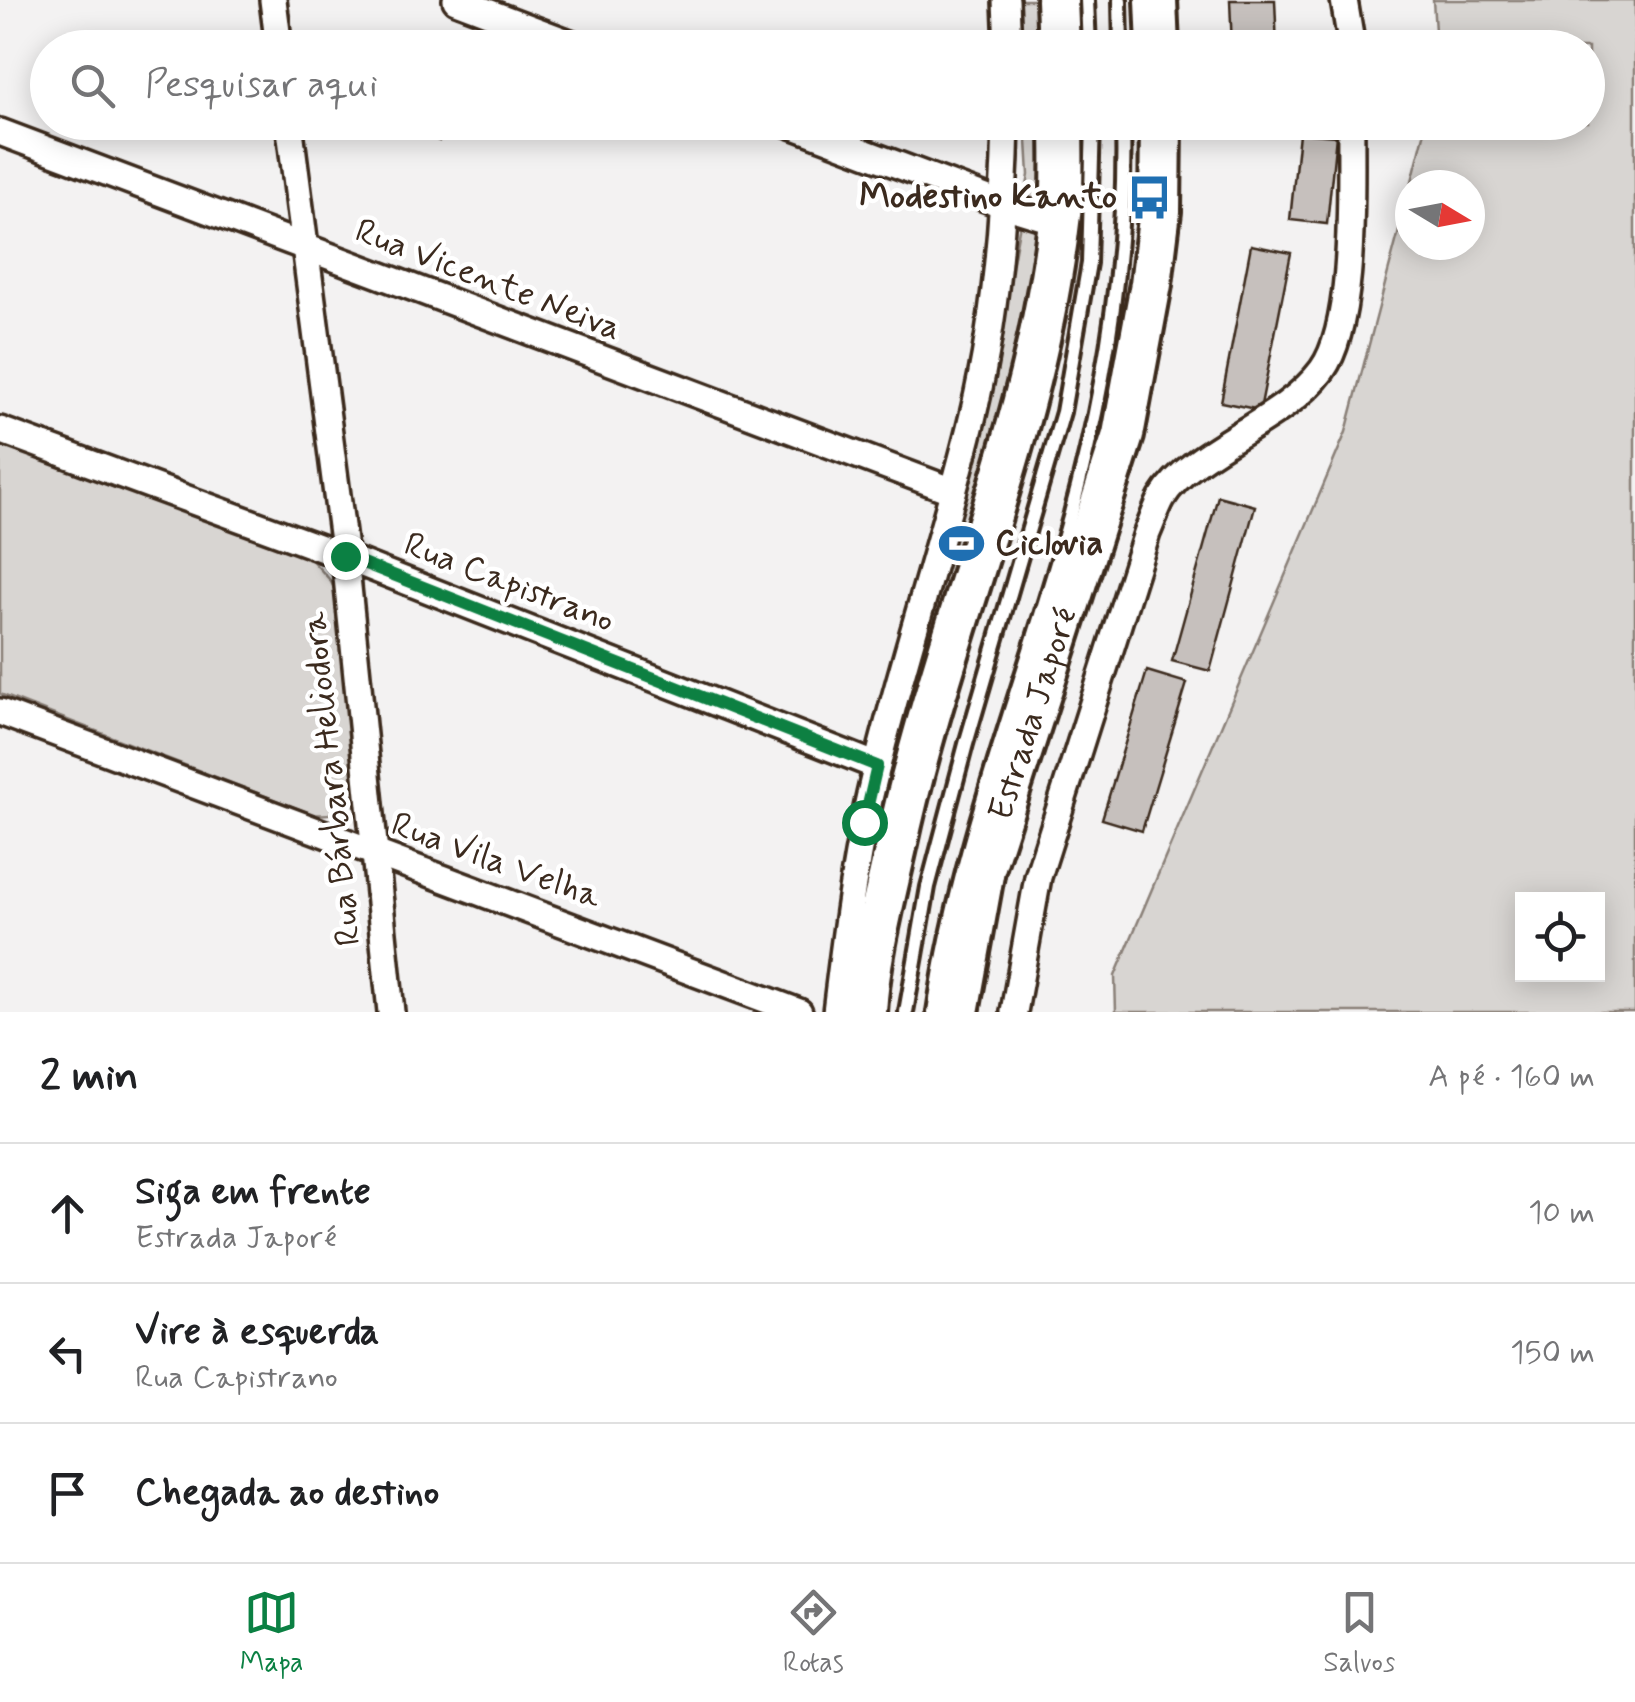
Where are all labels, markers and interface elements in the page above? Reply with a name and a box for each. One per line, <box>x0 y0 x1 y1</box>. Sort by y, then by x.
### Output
search box <box>30 30 1605 140</box>
icon: search <box>65 58 120 113</box>
text: Pesquisar aqui <box>145 61 378 110</box>
north arrow <box>1395 170 1485 260</box>
bus stop icon: Modestino Kanto <box>1126 173 1174 221</box>
place label: Modestino Kanto <box>859 174 1117 220</box>
street label: Rua Vicente Neiva <box>348 208 628 352</box>
sports icon: Ciclovia <box>938 520 986 568</box>
place label: Ciclovia <box>995 521 1103 567</box>
street label: Rua Capistrano <box>397 522 621 644</box>
route end <box>323 534 369 580</box>
street label: Estrada Japoré <box>978 602 1089 826</box>
street label: Rua Bárbara Heliodora <box>291 609 372 948</box>
route start <box>842 800 888 846</box>
street label: Rua Vila Velha <box>385 802 608 921</box>
map controls <box>1515 892 1605 982</box>
button: locate <box>1515 892 1605 982</box>
text: 2 min <box>40 1050 139 1105</box>
text: A pé · 160 m <box>1428 1056 1595 1098</box>
text: Siga em frente <box>135 1168 371 1217</box>
icon: ahead <box>40 1186 95 1241</box>
text: 10 m <box>1528 1192 1595 1234</box>
text: Estrada Japoré <box>135 1217 337 1259</box>
text: Vire à esquerda <box>135 1308 379 1357</box>
icon: left <box>40 1326 95 1381</box>
text: 150 m <box>1510 1332 1595 1374</box>
text: Rua Capistrano <box>135 1357 338 1399</box>
icon: arrive <box>40 1466 95 1521</box>
text: Chegada ao destino <box>135 1469 439 1518</box>
tab: Mapa <box>240 1585 303 1682</box>
tab: Rotas <box>783 1585 844 1682</box>
tab: Salvos <box>1323 1585 1395 1682</box>

